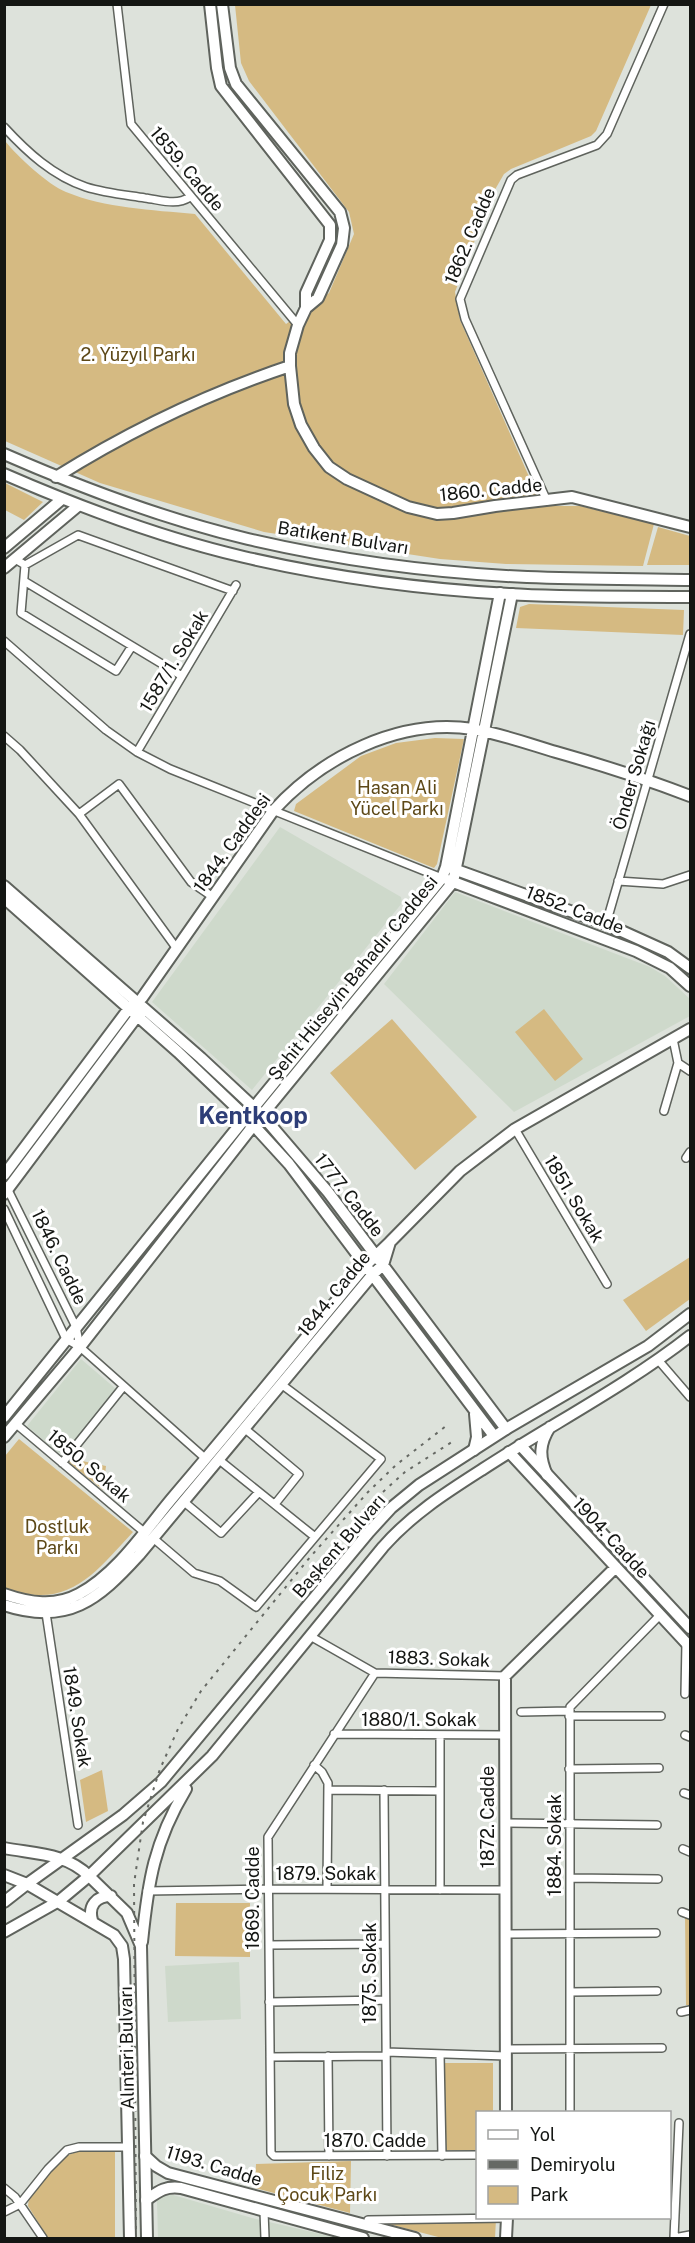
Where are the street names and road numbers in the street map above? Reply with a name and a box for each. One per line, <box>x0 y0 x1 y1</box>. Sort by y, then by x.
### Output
street label: 1859. Cadde <box>146 122 229 215</box>
street label: 1862. Cadde <box>440 184 499 287</box>
street label: 1860. Cadde <box>439 474 543 505</box>
street label: Batıkent Bulvarı <box>276 517 410 558</box>
street label: 1587/1. Sokak <box>135 606 212 715</box>
street label: Önder Sokağı <box>607 717 659 832</box>
street label: 1844. Caddesi <box>189 789 275 896</box>
street label: Şehit Hüseyin Bahadır Caddesi <box>263 871 442 1084</box>
street label: 1852. Cadde <box>523 881 627 938</box>
street label: 1777. Cadde <box>310 1149 389 1241</box>
street label: 1851. Sokak <box>540 1151 609 1246</box>
street label: 1846. Cadde <box>27 1206 92 1308</box>
street label: 1844. Cadde <box>293 1247 374 1341</box>
street label: 1850. Sokak <box>44 1425 135 1506</box>
street label: Başkent Bulvarı <box>288 1490 389 1602</box>
street label: 1904. Cadde <box>569 1493 654 1582</box>
street label: 1883. Sokak <box>388 1646 490 1671</box>
street label: 1849. Sokak <box>59 1665 96 1769</box>
street label: 1880/1. Sokak <box>361 1709 477 1730</box>
street label: 1872. Cadde <box>477 1766 498 1868</box>
street label: 1884. Sokak <box>544 1794 565 1896</box>
street label: 1869. Cadde <box>242 1846 263 1950</box>
street label: 1879. Sokak <box>276 1863 376 1884</box>
street label: 1875. Sokak <box>359 1922 380 2024</box>
street label: Alınteri Bulvarı <box>115 1986 138 2110</box>
street label: 1870. Cadde <box>324 2130 426 2151</box>
street label: 1193. Cadde <box>164 2141 265 2190</box>

